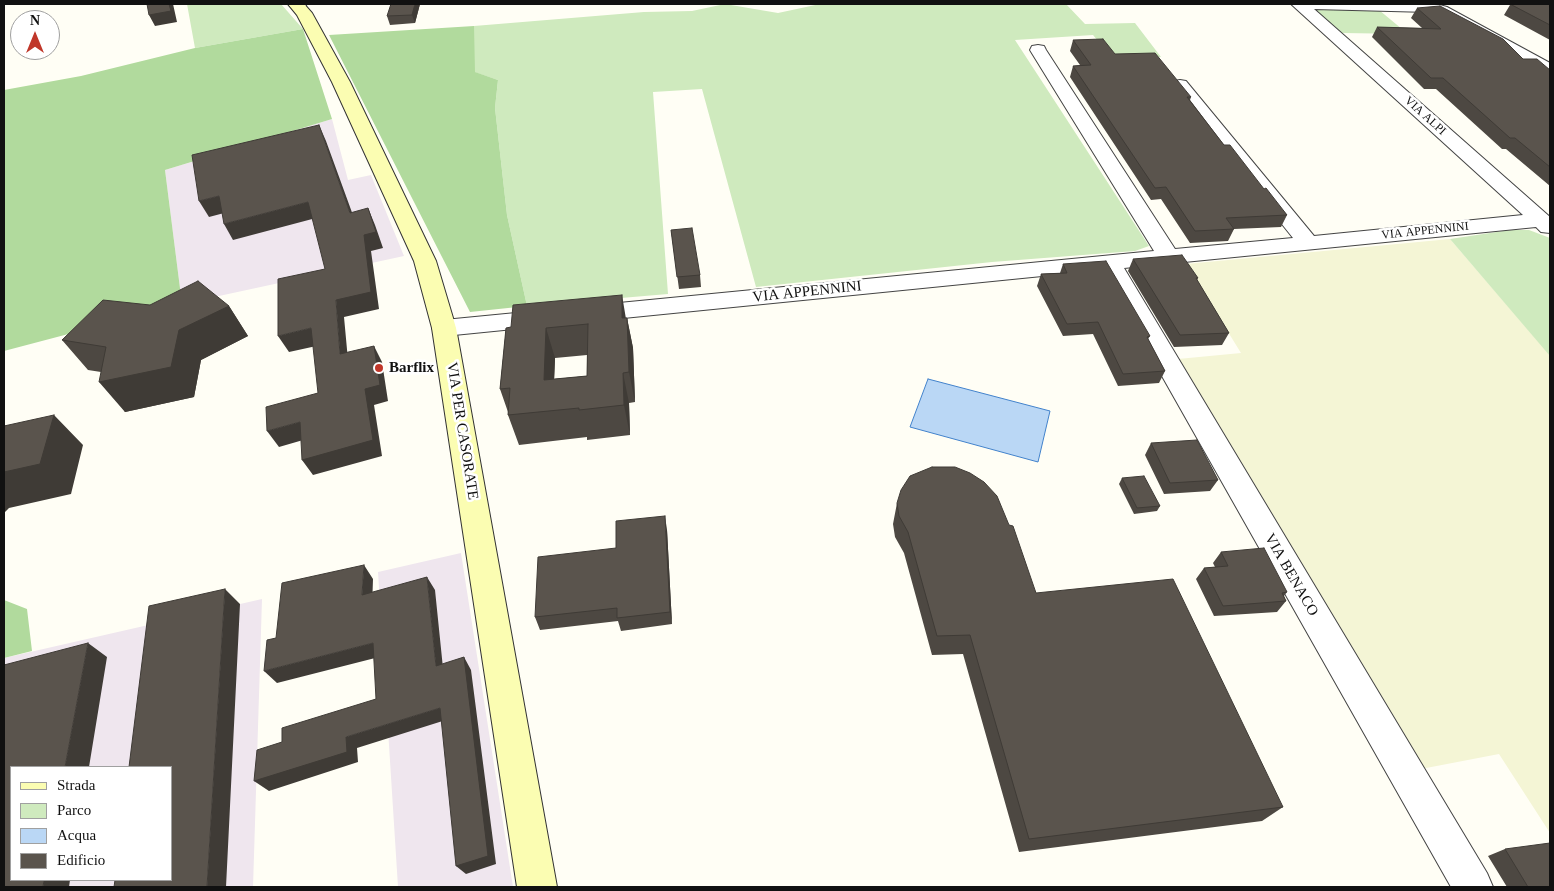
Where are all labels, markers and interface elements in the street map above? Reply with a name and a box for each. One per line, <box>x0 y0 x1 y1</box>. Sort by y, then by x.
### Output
north arrow <box>10 10 60 60</box>
text: N <box>30 13 40 28</box>
street label: VIA ALPI <box>1401 94 1449 138</box>
street label: VIA APPENNINI <box>1381 219 1469 243</box>
street label: VIA APPENNINI <box>752 277 862 307</box>
place label: Barflix <box>389 359 434 377</box>
street label: VIA PER CASORATE <box>442 361 482 501</box>
marker: Barflix <box>373 362 385 374</box>
street label: VIA BENACO <box>1260 531 1322 619</box>
legend <box>10 766 172 881</box>
text: Strada <box>57 777 95 793</box>
text: Parco <box>57 802 91 818</box>
text: Acqua <box>57 827 96 843</box>
text: Edificio <box>57 852 105 868</box>

